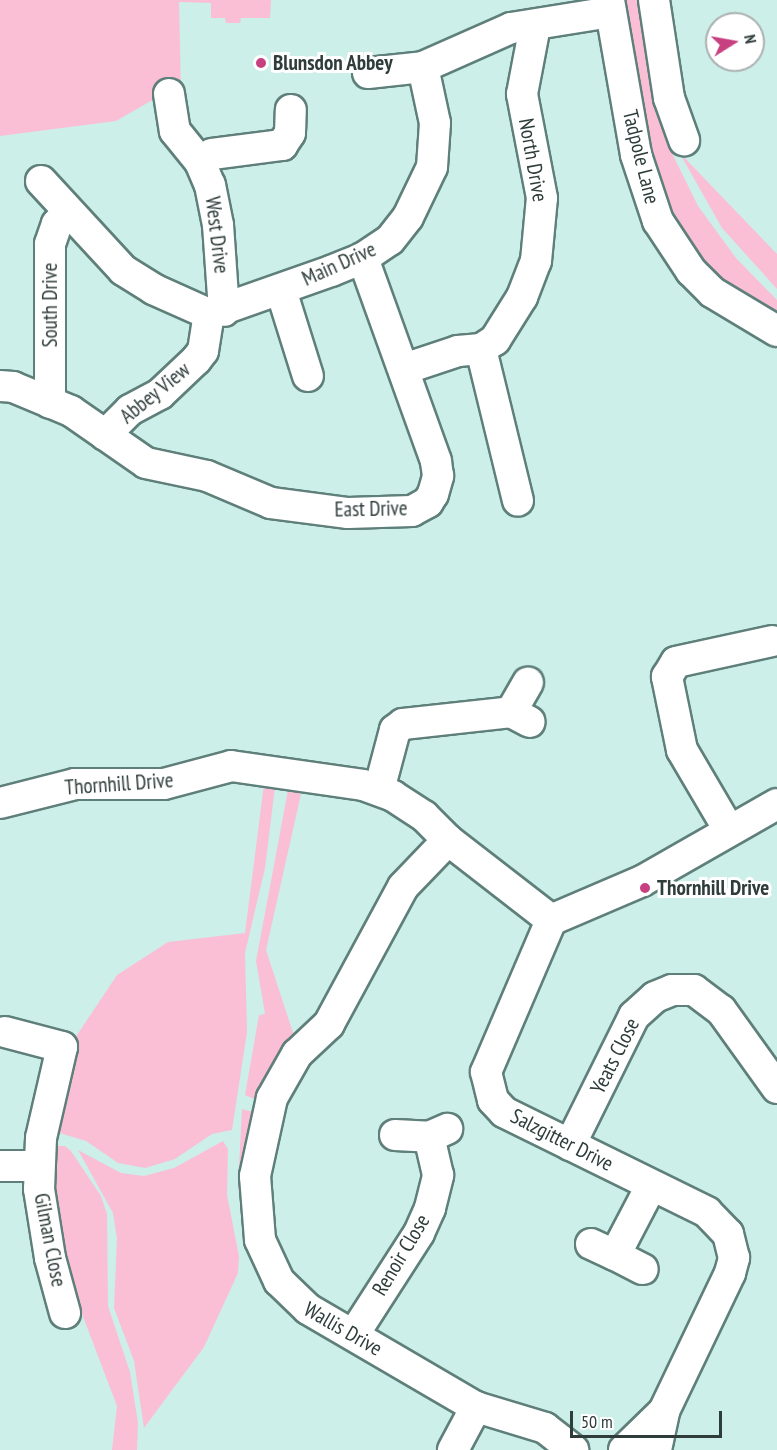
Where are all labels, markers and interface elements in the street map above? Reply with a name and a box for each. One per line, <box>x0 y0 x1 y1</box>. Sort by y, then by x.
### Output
north arrow <box>705 12 765 72</box>
text: N <box>740 33 761 45</box>
place label: Blunsdon Abbey <box>273 50 393 76</box>
marker: Blunsdon Abbey <box>254 56 268 70</box>
street label: Tadpole Lane <box>617 107 665 207</box>
street label: North Drive <box>513 116 553 204</box>
street label: West Drive <box>200 195 234 275</box>
street label: Main Drive <box>298 237 380 291</box>
street label: South Drive <box>37 263 63 347</box>
street label: Abbey View <box>114 357 196 429</box>
street label: East Drive <box>334 496 408 522</box>
street label: Thornhill Drive <box>64 768 174 800</box>
place label: Thornhill Drive <box>657 875 769 901</box>
marker: Thornhill Drive <box>638 881 652 895</box>
street label: Yeats Close <box>585 1014 645 1098</box>
street label: Salzgitter Drive <box>507 1103 617 1177</box>
street label: Gilman Close <box>29 1191 71 1289</box>
street label: Renoir Close <box>367 1210 435 1300</box>
street label: Wallis Drive <box>300 1297 386 1361</box>
scale bar <box>573 1399 724 1437</box>
text: 50 m <box>581 1410 613 1433</box>

